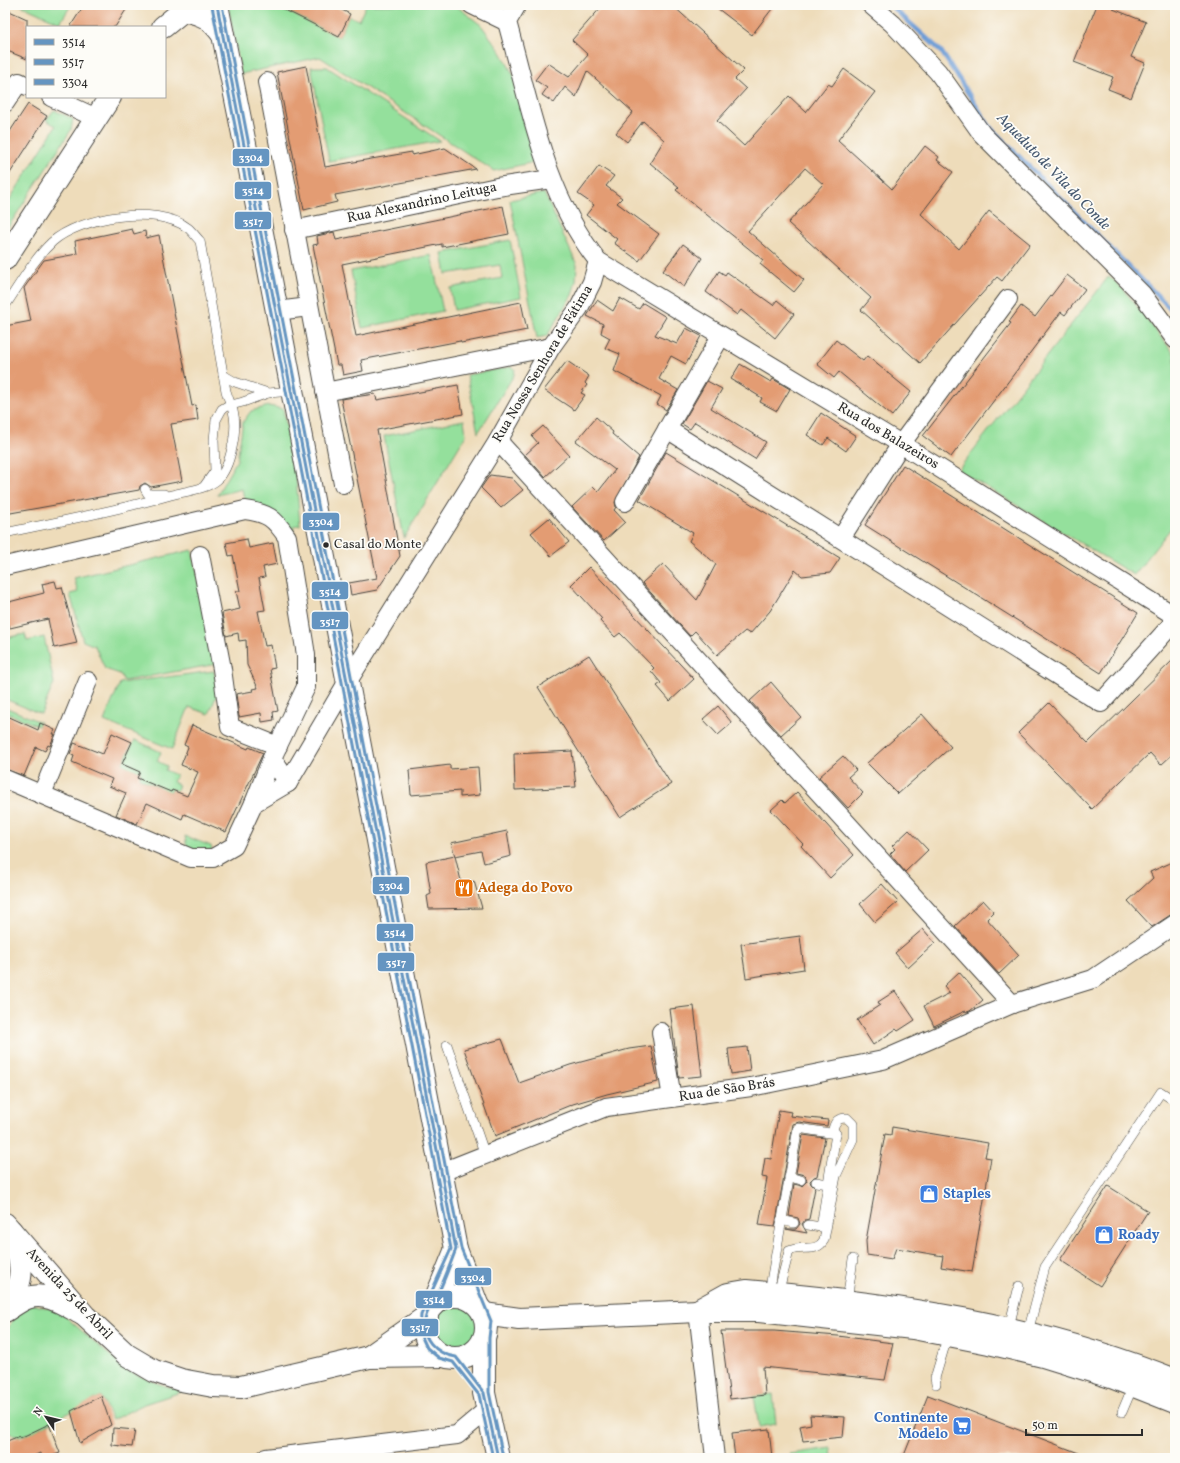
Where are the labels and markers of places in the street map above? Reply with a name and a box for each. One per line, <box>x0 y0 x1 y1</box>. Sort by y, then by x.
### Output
place label: Casal do Monte <box>334 536 421 554</box>
marker: Casal do Monte <box>321 540 331 550</box>
restaurant icon: Adega do Povo <box>453 877 475 899</box>
place label: Adega do Povo <box>478 879 573 898</box>
shop icon: Staples <box>918 1183 940 1205</box>
place label: Staples <box>943 1185 991 1204</box>
shop icon: Roady <box>1093 1224 1115 1246</box>
place label: Roady <box>1118 1226 1160 1245</box>
place label: Continente Modelo <box>874 1409 948 1444</box>
supermarket icon: Continente Modelo <box>951 1415 973 1437</box>

